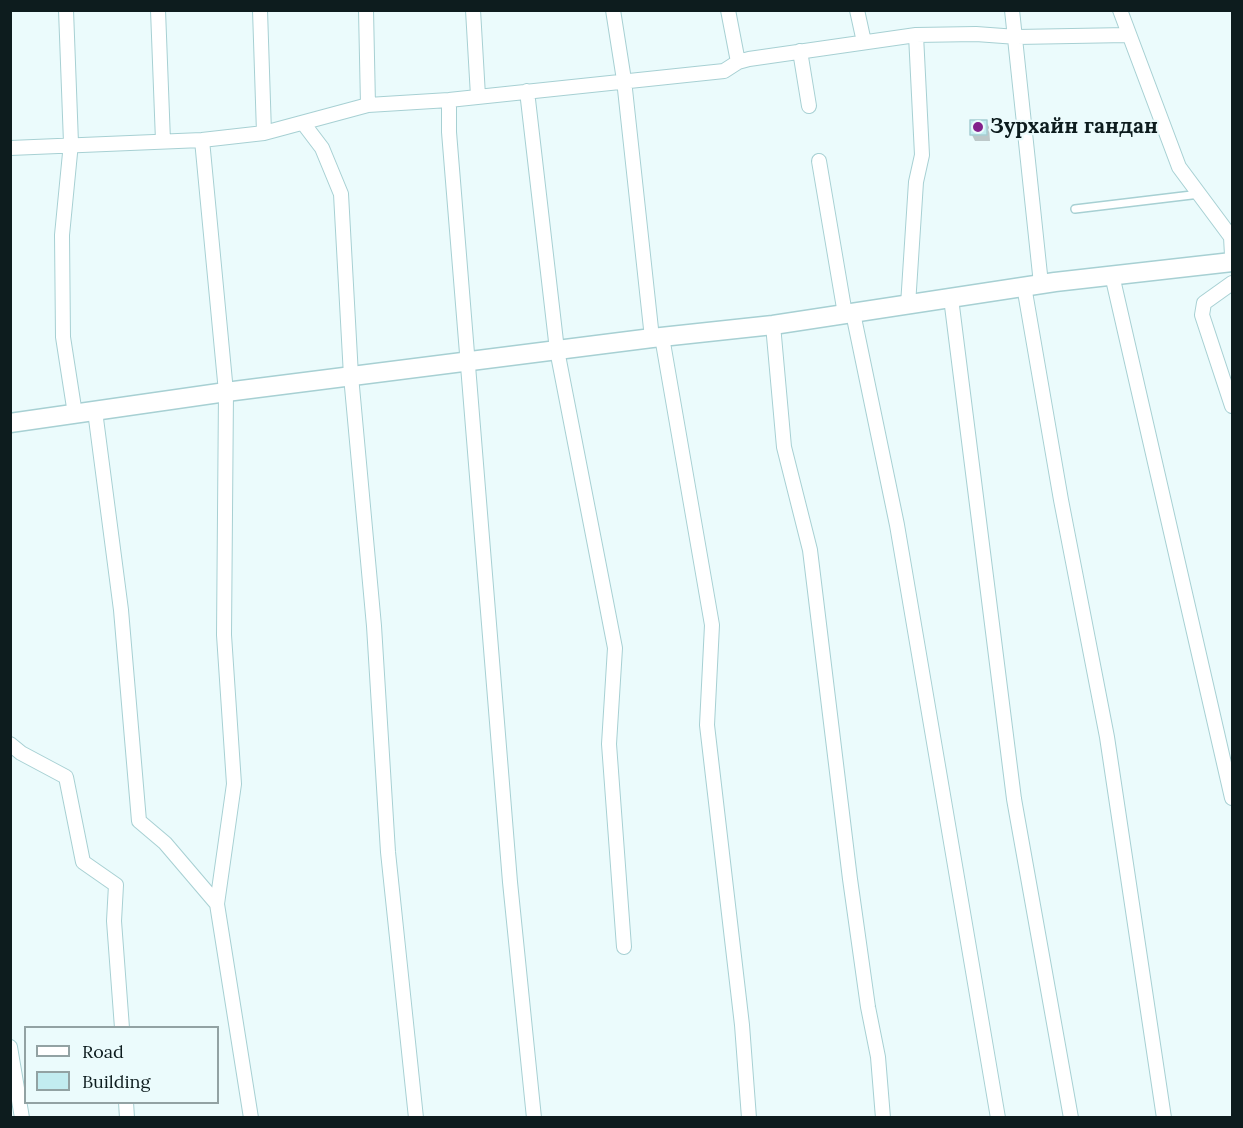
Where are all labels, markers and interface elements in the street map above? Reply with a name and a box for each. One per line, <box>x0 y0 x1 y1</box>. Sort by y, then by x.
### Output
place label: Зурхайн гандан <box>990 114 1158 140</box>
marker: Зурхайн гандан <box>971 120 985 134</box>
legend <box>24 1026 219 1104</box>
text: Road <box>82 1040 124 1063</box>
text: Building <box>82 1070 150 1093</box>

